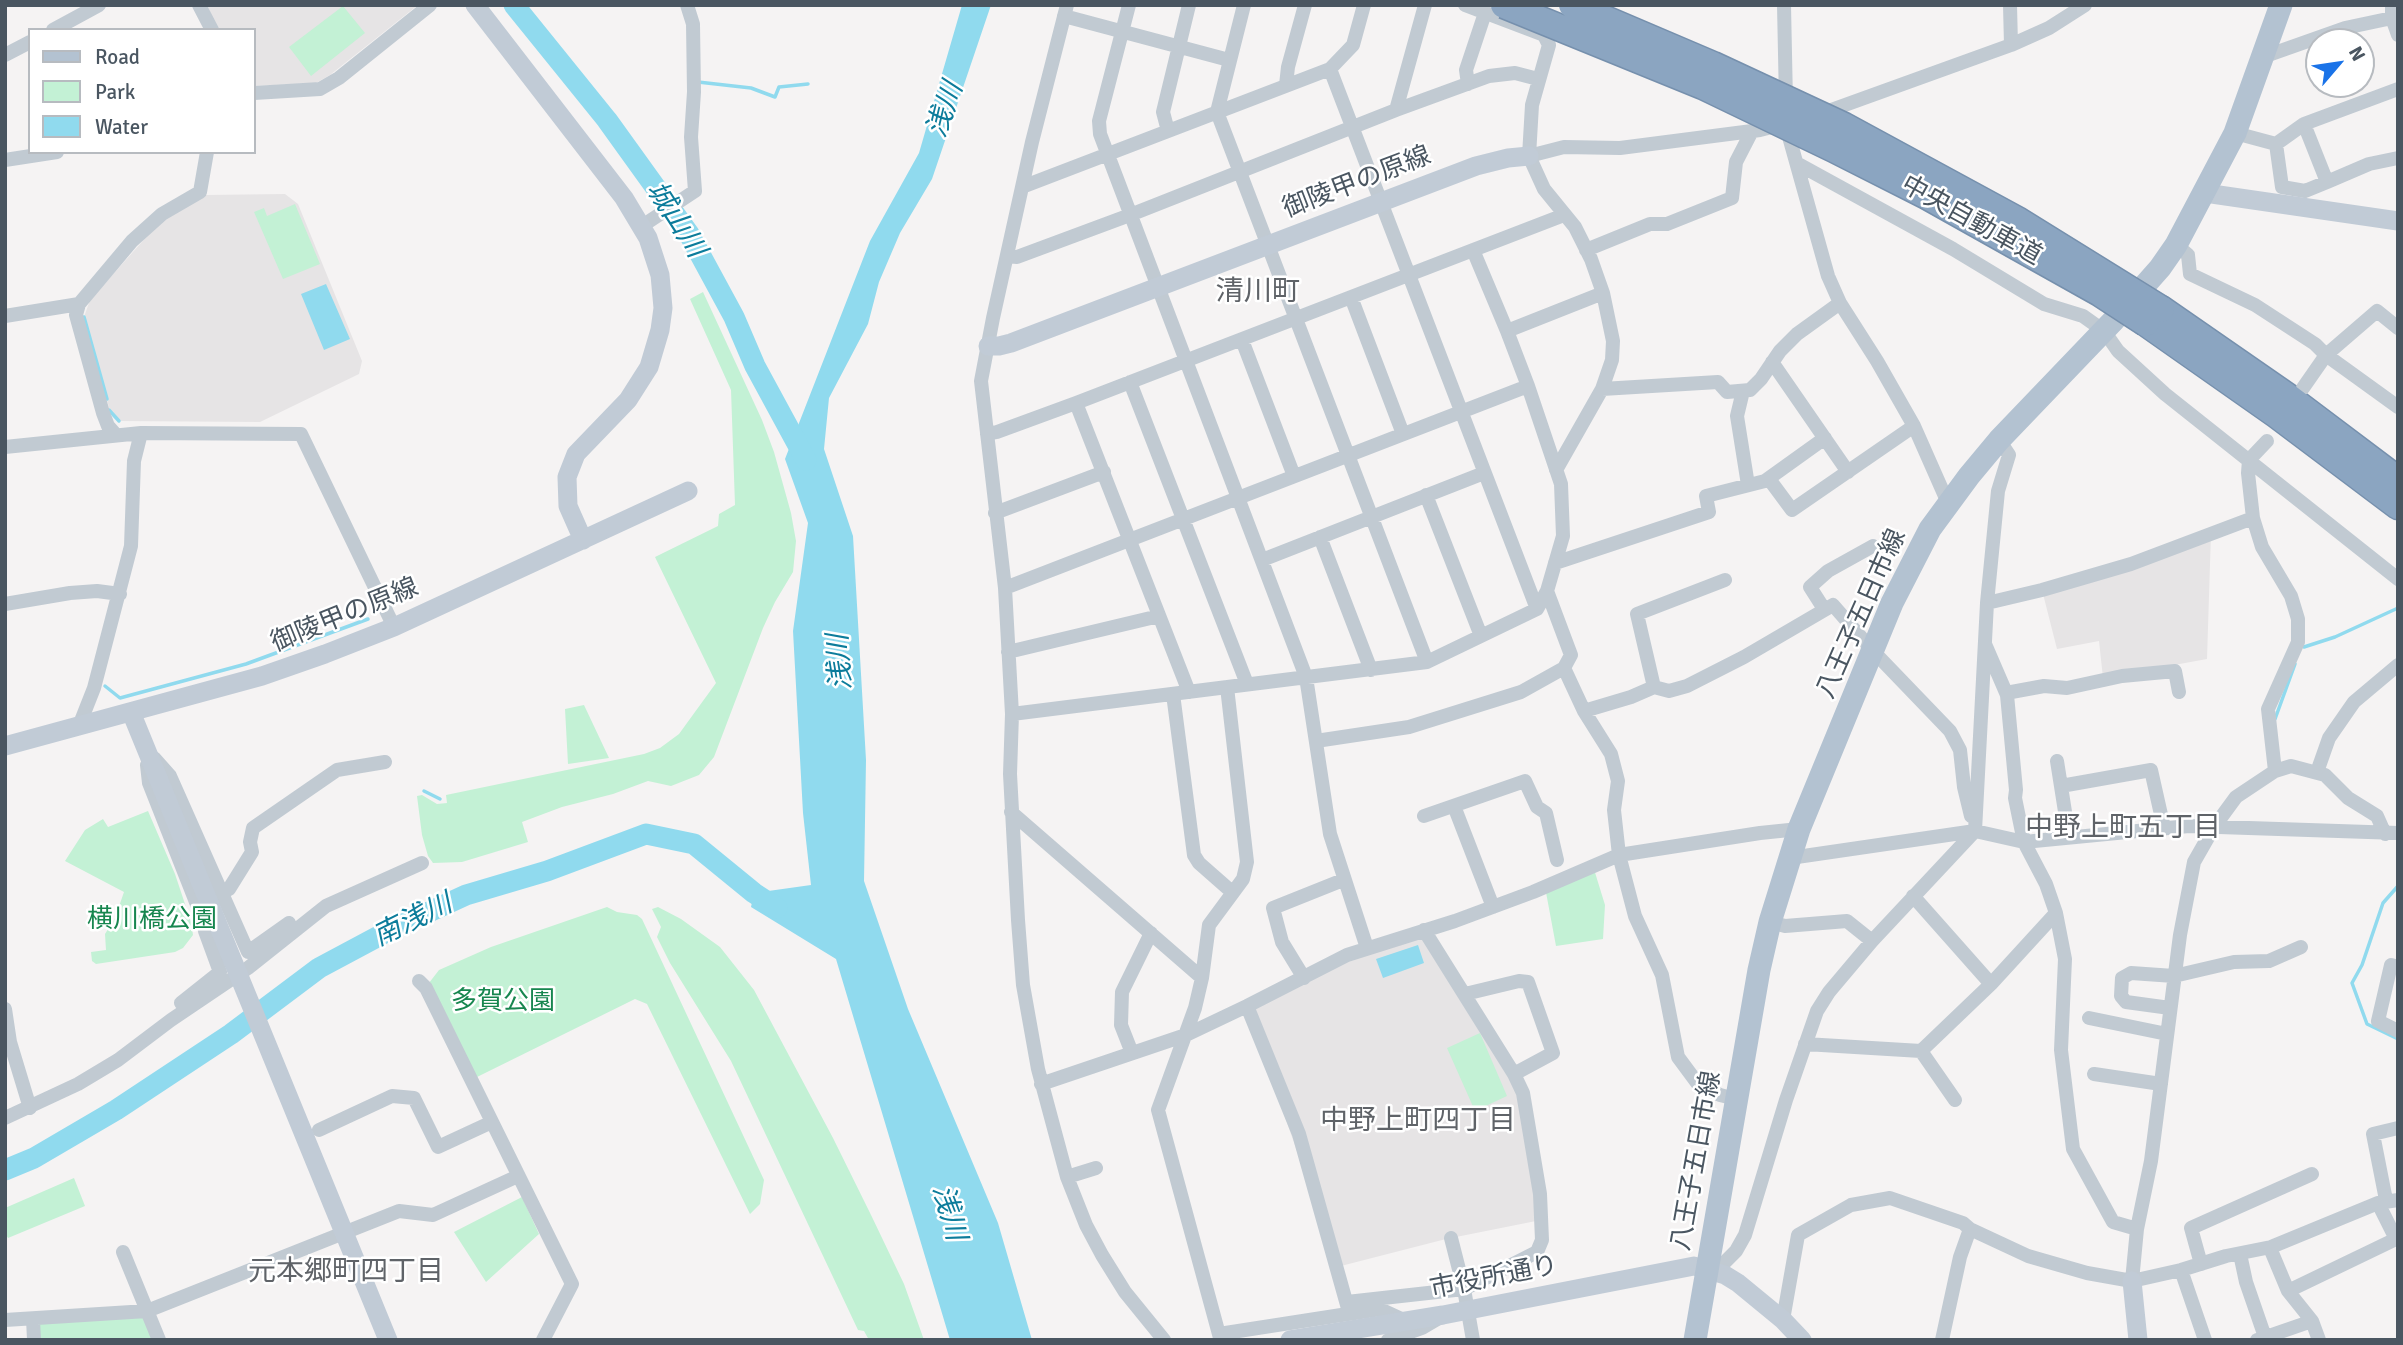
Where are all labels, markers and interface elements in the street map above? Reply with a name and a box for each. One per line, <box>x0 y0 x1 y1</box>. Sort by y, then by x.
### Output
legend <box>28 28 256 154</box>
north arrow <box>2305 28 2375 98</box>
text: N <box>2343 42 2370 65</box>
text: Road <box>95 44 140 70</box>
water label: 浅川 <box>921 78 971 142</box>
text: Park <box>95 79 135 105</box>
text: Water <box>95 114 148 140</box>
street label: 御陵甲の原線 <box>1279 140 1435 226</box>
street label: 中央自動車道 <box>1895 170 2047 272</box>
water label: 城山川 <box>638 176 712 264</box>
district label: 清川町 <box>1216 276 1300 310</box>
street label: 八王子五日市線 <box>1811 525 1913 703</box>
street label: 御陵甲の原線 <box>267 572 423 660</box>
water label: 浅川 <box>822 633 860 691</box>
district label: 中野上町五丁目 <box>2025 812 2221 846</box>
water label: 南浅川 <box>368 887 458 955</box>
park label: 横川橋公園 <box>87 904 217 936</box>
park label: 多賀公園 <box>451 986 555 1018</box>
street label: 八王子五日市線 <box>1666 1069 1728 1253</box>
district label: 中野上町四丁目 <box>1320 1105 1516 1139</box>
water label: 浅川 <box>924 1181 972 1245</box>
street label: 市役所通り <box>1427 1250 1561 1306</box>
district label: 元本郷町四丁目 <box>248 1256 444 1290</box>

